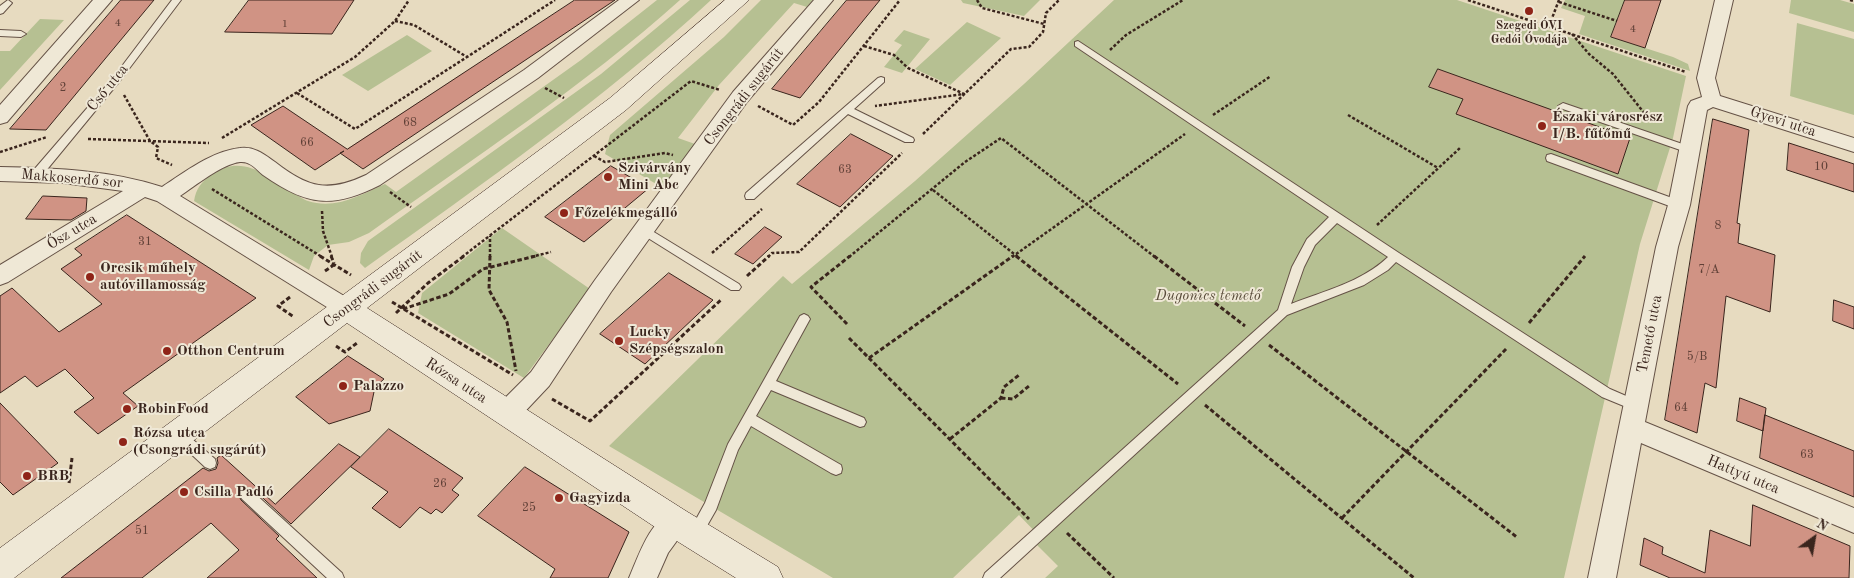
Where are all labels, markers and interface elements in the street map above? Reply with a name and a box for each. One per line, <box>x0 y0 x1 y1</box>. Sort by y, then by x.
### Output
marker: Szegedi ÓVI Gedói Óvodája <box>1523 5 1535 17</box>
house number: 4 <box>115 16 121 30</box>
house number: 1 <box>282 17 288 31</box>
place label: Szegedi ÓVI Gedói Óvodája <box>1491 19 1567 47</box>
house number: 4 <box>1630 22 1636 36</box>
street label: Csongrádi sugárút <box>700 44 788 150</box>
street label: Cső utca <box>84 61 132 115</box>
house number: 2 <box>60 81 66 95</box>
street label: Gyevi utca <box>1748 103 1818 141</box>
place label: Északi városrész I/B. fűtőmű <box>1552 108 1663 143</box>
house number: 68 <box>403 116 417 130</box>
marker: Északi városrész I/B. fűtőmű <box>1536 120 1548 132</box>
house number: 66 <box>300 136 314 150</box>
place label: Szivárvány Mini Abc <box>618 159 691 194</box>
house number: 10 <box>1814 160 1828 174</box>
house number: 63 <box>838 163 852 177</box>
street label: Makkoserdő sor <box>20 166 124 192</box>
marker: Szivárvány Mini Abc <box>602 171 614 183</box>
place label: Főzelékmegálló <box>574 204 677 222</box>
marker: Főzelékmegálló <box>558 207 570 219</box>
street label: Ősz utca <box>44 210 100 254</box>
house number: 8 <box>1715 219 1721 233</box>
house number: 31 <box>138 235 152 249</box>
street label: Csongrádi sugárút <box>320 246 426 332</box>
place label: Orcsik műhely autóvillamosság <box>100 259 206 294</box>
house number: 7/A <box>1698 263 1720 277</box>
marker: Orcsik műhely autóvillamosság <box>84 271 96 283</box>
park label: Dugonics temető <box>1155 287 1261 305</box>
street label: Temető utca <box>1634 293 1666 375</box>
place label: Lucky Szépségszalon <box>629 323 724 358</box>
marker: Lucky Szépségszalon <box>613 335 625 347</box>
place label: Otthon Centrum <box>177 342 285 360</box>
marker: Otthon Centrum <box>161 345 173 357</box>
house number: 5/B <box>1687 350 1707 364</box>
street label: Rózsa utca <box>422 354 490 408</box>
place label: Palazzo <box>353 377 404 395</box>
marker: Palazzo <box>337 380 349 392</box>
place label: RobinFood <box>137 400 209 418</box>
house number: 64 <box>1674 401 1688 415</box>
marker: RobinFood <box>121 403 133 415</box>
place label: Rózsa utca (Csongrádi sugárút) <box>133 424 266 459</box>
marker: Rózsa utca (Csongrádi sugárút) <box>117 436 129 448</box>
house number: 63 <box>1800 448 1814 462</box>
street label: Hattyú utca <box>1704 452 1782 498</box>
place label: BRB <box>37 467 69 485</box>
marker: BRB <box>21 470 33 482</box>
house number: 26 <box>433 477 447 491</box>
place label: Csilla Padló <box>194 483 274 501</box>
marker: Csilla Padló <box>178 486 190 498</box>
place label: Gagyizda <box>569 489 631 507</box>
marker: Gagyizda <box>553 492 565 504</box>
house number: 25 <box>522 501 536 515</box>
north arrow <box>1789 513 1839 563</box>
text: N <box>1814 517 1830 534</box>
house number: 51 <box>135 524 149 538</box>

